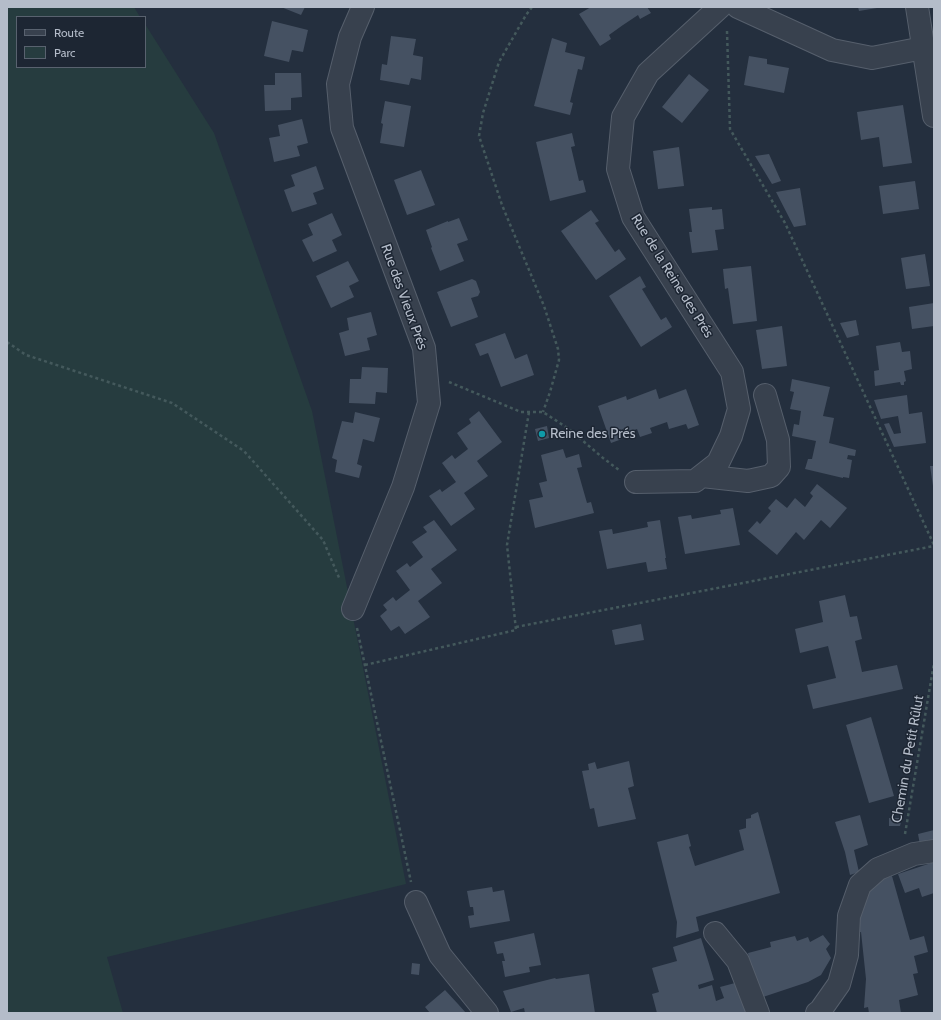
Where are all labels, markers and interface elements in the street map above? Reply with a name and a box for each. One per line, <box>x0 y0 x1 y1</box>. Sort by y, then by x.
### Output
legend <box>16 16 146 68</box>
text: Route <box>54 25 84 40</box>
text: Parc <box>54 45 76 60</box>
street label: Rue de la Reine des Prés <box>627 211 717 341</box>
street label: Rue des Vieux Prés <box>377 242 431 352</box>
place label: Reine des Prés <box>550 426 635 442</box>
marker: Reine des Prés <box>537 429 547 439</box>
street label: Chemin du Petit Rûlut <box>888 694 928 824</box>

